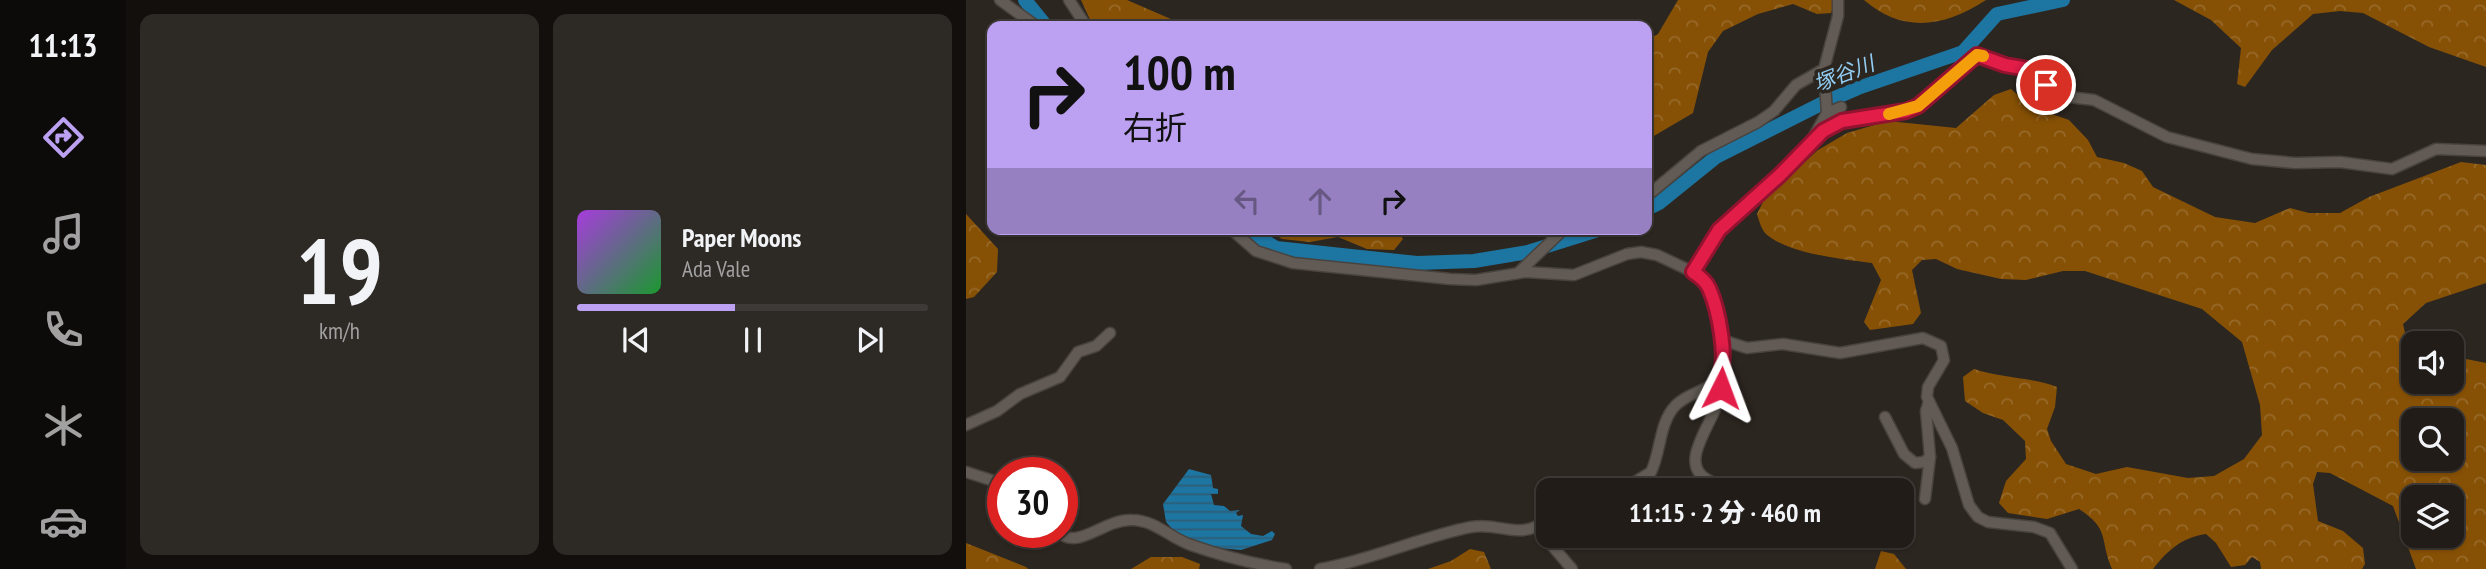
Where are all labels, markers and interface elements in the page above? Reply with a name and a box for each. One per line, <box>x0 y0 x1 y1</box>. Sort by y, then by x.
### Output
text: 11:13 <box>28 24 98 66</box>
text: 100 m <box>1123 40 1236 104</box>
icon: right <box>1008 49 1099 140</box>
water label: 塚谷川 <box>1810 49 1880 97</box>
pin <box>2016 55 2076 115</box>
icon: arrive <box>2027 66 2065 104</box>
text: 右折 <box>1123 106 1187 148</box>
icon: directions <box>39 113 88 162</box>
icon: left <box>1228 182 1266 220</box>
icon: ahead <box>1301 182 1339 220</box>
icon: right <box>1374 182 1412 220</box>
icon: music <box>39 209 88 258</box>
text: 19 <box>296 211 383 329</box>
text: Paper Moons <box>682 221 801 254</box>
text: Ada Vale <box>682 254 750 283</box>
icon: phone <box>39 305 88 354</box>
text: km/h <box>319 316 360 345</box>
icon: previous <box>617 321 655 359</box>
icon: pause <box>734 321 772 359</box>
icon: next <box>851 321 889 359</box>
map controls <box>2401 331 2464 548</box>
button: sound <box>2401 331 2464 394</box>
position arrow <box>1684 351 1758 425</box>
icon: climate <box>39 401 88 450</box>
button: search <box>2401 408 2464 471</box>
speed limit sign: 30 <box>987 457 1078 548</box>
button: layers <box>2401 485 2464 548</box>
text: 11:15 · 2 分 · 460 m <box>1629 496 1821 529</box>
icon: car <box>39 497 88 546</box>

